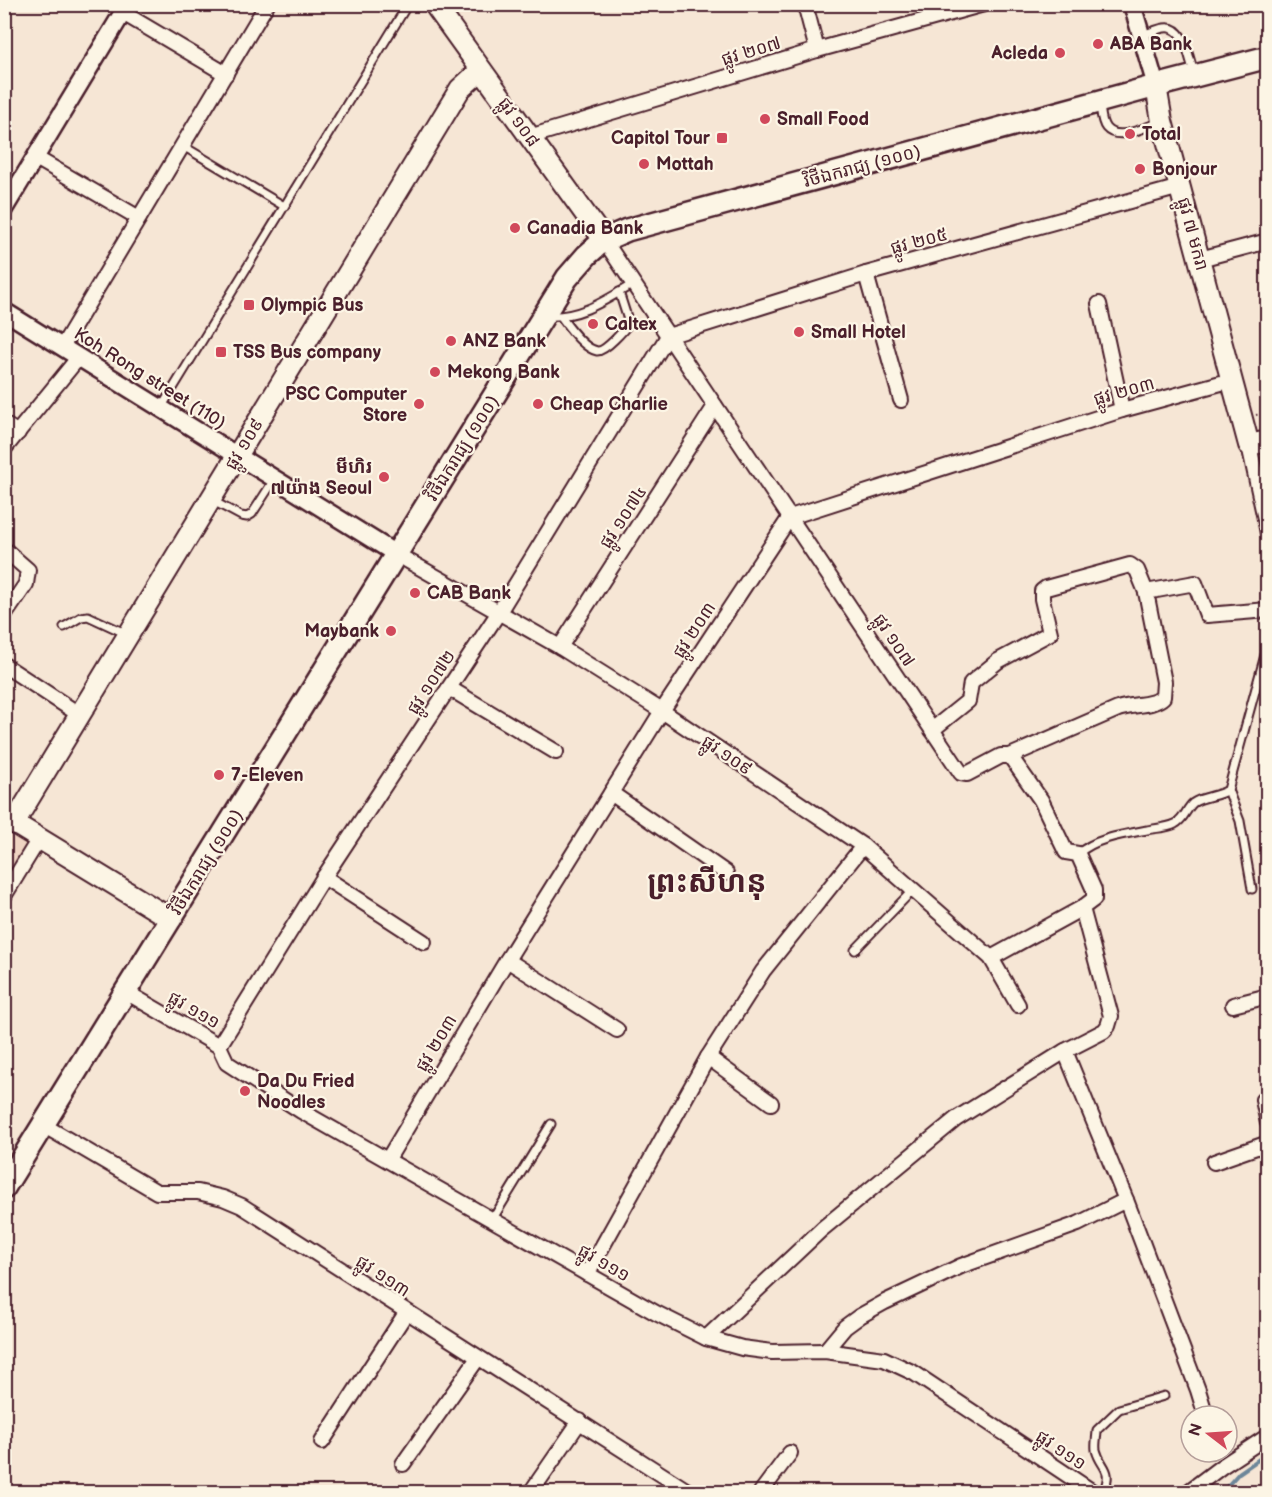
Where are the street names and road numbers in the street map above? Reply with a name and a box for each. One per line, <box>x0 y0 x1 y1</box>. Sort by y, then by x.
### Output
street label: ផ្លូវ ២០៧ <box>719 32 785 76</box>
street label: ផ្លូវ ១០៨ <box>489 93 544 154</box>
street label: វិថីឯករាជ្យ (១០០) <box>800 139 923 192</box>
street label: ផ្លូវ ៧ មករា <box>1168 195 1212 274</box>
street label: ផ្លូវ ២០៥ <box>888 224 952 264</box>
street label: Koh Rong street (110) <box>70 323 229 434</box>
street label: ផ្លូវ ២០៣ <box>1091 373 1159 415</box>
street label: វិថីឯករាជ្យ (១០០) <box>420 391 503 506</box>
street label: ផ្លូវ ១០៩ <box>221 415 273 477</box>
street label: ផ្លូវ ១០៧៤ <box>595 482 656 555</box>
street label: ផ្លូវ ២០៣ <box>669 598 725 665</box>
street label: ផ្លូវ ១០៧ <box>864 610 919 674</box>
street label: ផ្លូវ ១០៧២ <box>403 646 464 721</box>
street label: ផ្លូវ ១០៩ <box>694 731 756 784</box>
street label: វិថីឯករាជ្យ (១០០) <box>164 805 247 920</box>
street label: ផ្លូវ ១១១ <box>161 987 223 1038</box>
street label: ផ្លូវ ២០៣ <box>411 1011 466 1078</box>
street label: ផ្លូវ ១១១ <box>571 1240 633 1291</box>
street label: ផ្លូវ ១១៣ <box>349 1251 414 1306</box>
street label: ផ្លូវ ១១១ <box>1028 1426 1090 1479</box>

